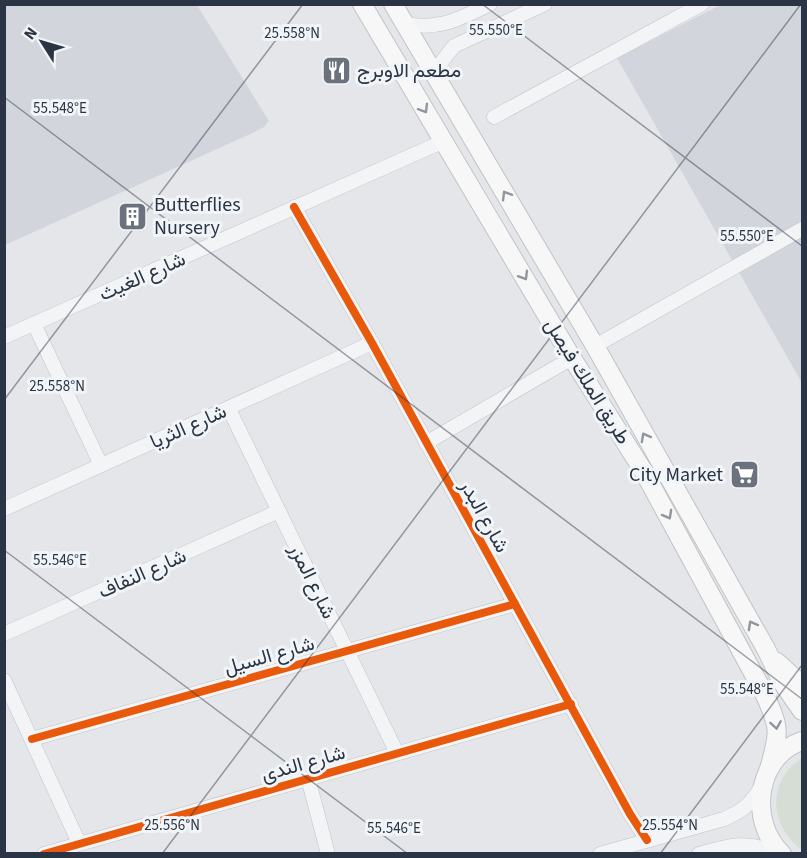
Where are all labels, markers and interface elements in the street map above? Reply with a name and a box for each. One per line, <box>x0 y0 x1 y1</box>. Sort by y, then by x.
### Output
north arrow <box>12 12 72 72</box>
text: 55.550°E <box>469 20 523 41</box>
text: N <box>19 23 43 44</box>
text: 25.558°N <box>264 23 320 44</box>
restaurant icon: مطعم الاوبرج <box>320 54 352 86</box>
place label: مطعم الاوبرج <box>357 57 461 85</box>
text: 55.548°E <box>33 98 87 119</box>
one-way arrow <box>417 103 428 113</box>
place label: Butterflies Nursery <box>154 191 241 242</box>
one-way arrow <box>501 191 513 201</box>
building icon: Butterflies Nursery <box>117 200 149 232</box>
text: 55.550°E <box>720 226 774 247</box>
street label: شارع الغيث <box>95 245 190 308</box>
one-way arrow <box>516 270 528 280</box>
street label: طريق الملك فيصل <box>537 313 637 450</box>
text: 25.558°N <box>29 376 85 397</box>
street label: شارع الثريا <box>146 398 231 456</box>
one-way arrow <box>641 433 652 443</box>
supermarket icon: City Market <box>728 458 760 490</box>
place label: City Market <box>629 461 723 489</box>
street label: شارع البدر <box>452 474 516 558</box>
one-way arrow <box>661 509 672 519</box>
street label: شارع المزر <box>281 538 342 624</box>
street label: شارع النفاف <box>94 542 191 606</box>
text: 55.546°E <box>33 550 87 571</box>
one-way arrow <box>748 620 759 631</box>
street label: شارع السيل <box>221 630 318 682</box>
text: 55.548°E <box>720 679 774 700</box>
one-way arrow <box>769 721 781 730</box>
street label: شارع الندى <box>258 739 349 789</box>
text: 25.556°N <box>144 815 200 836</box>
text: 25.554°N <box>642 815 698 836</box>
text: 55.546°E <box>367 818 421 839</box>

